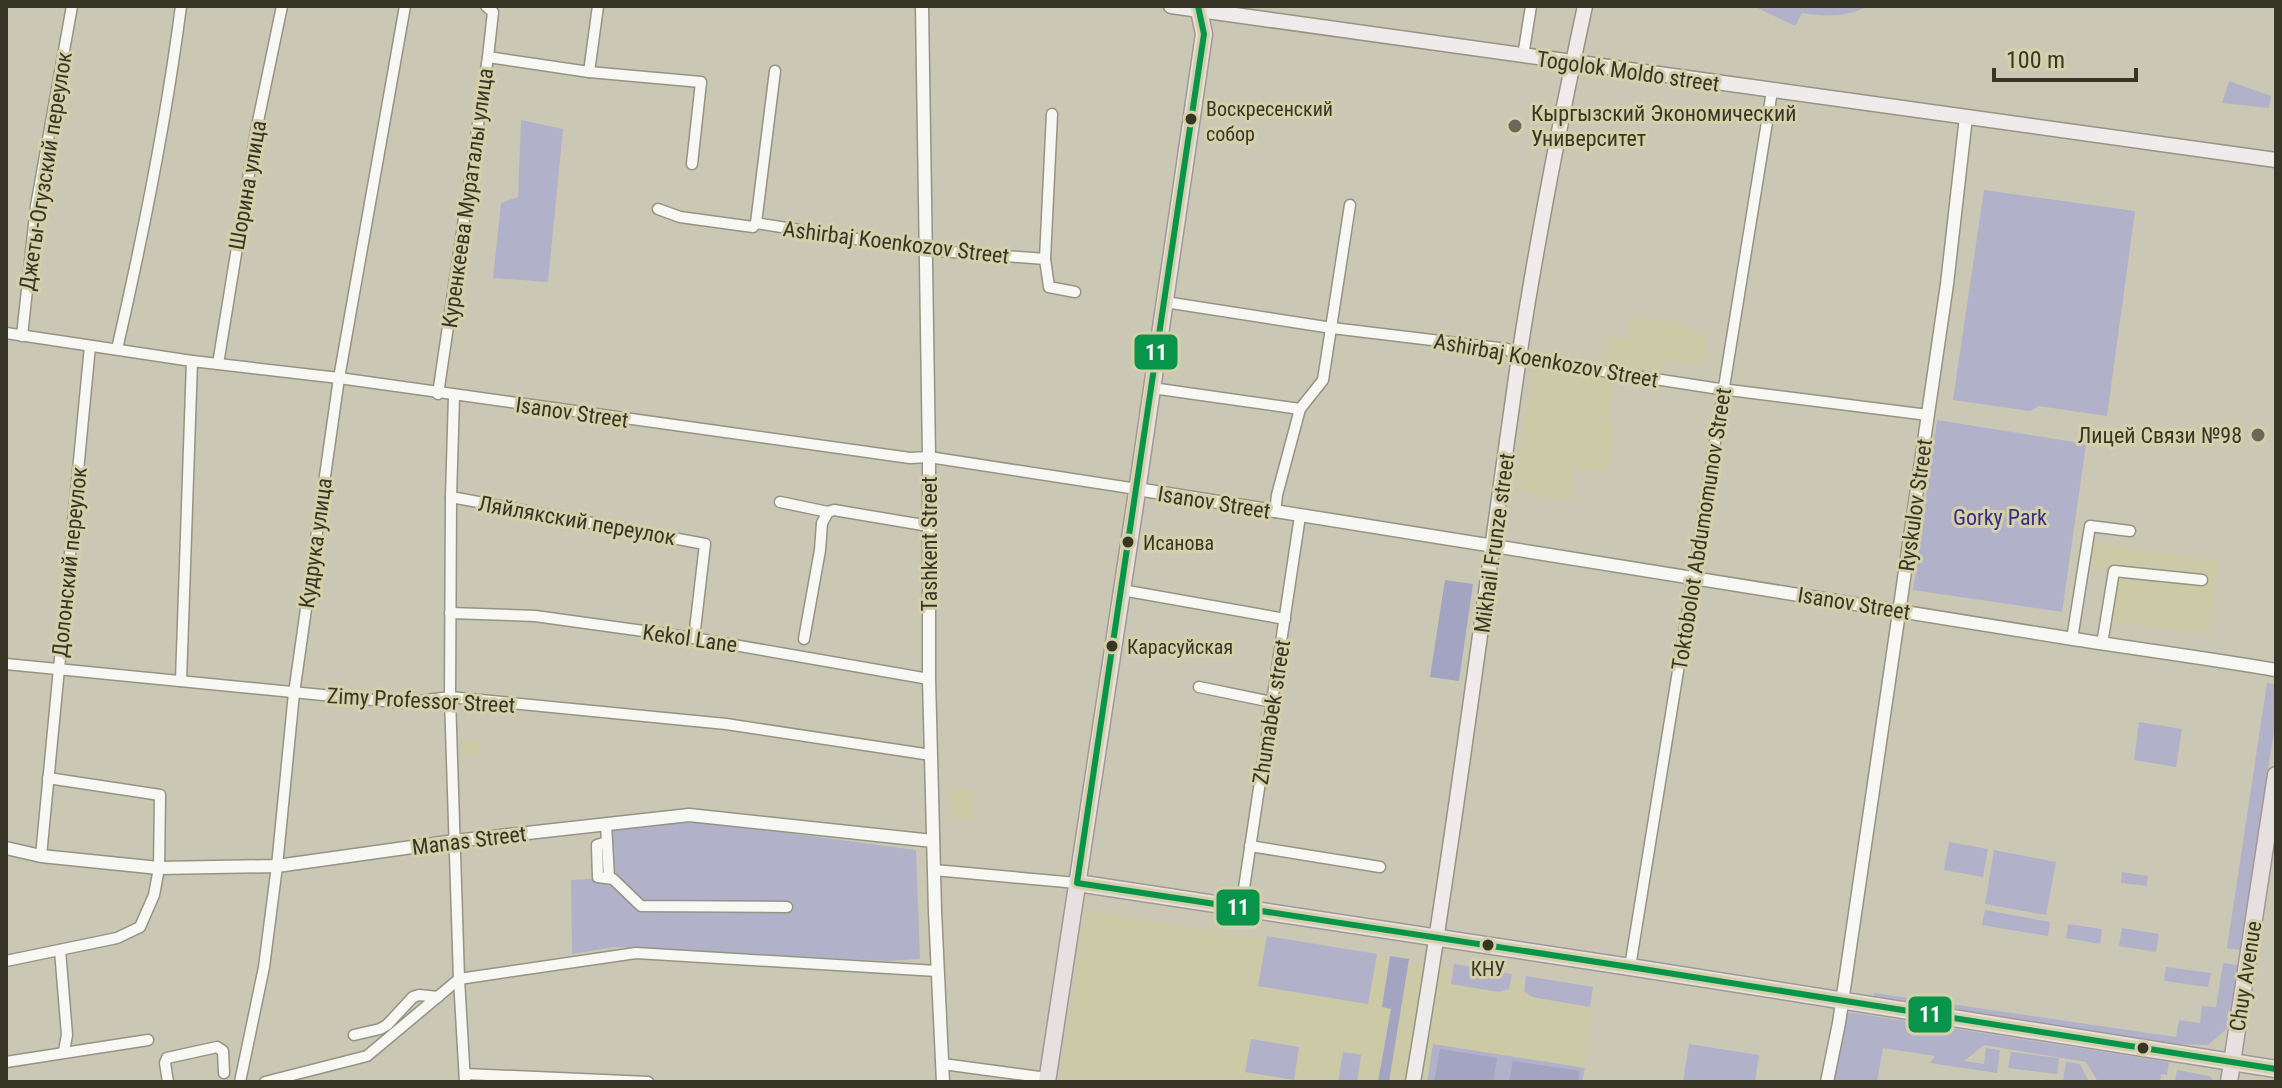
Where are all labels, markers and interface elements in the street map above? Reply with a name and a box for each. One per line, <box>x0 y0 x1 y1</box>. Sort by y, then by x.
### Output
scale bar <box>1994 32 2136 82</box>
street label: Togolok Moldo street <box>1535 46 1721 97</box>
text: 100 m <box>2006 46 2065 74</box>
street label: Джеты-Огузский переулок <box>14 49 77 292</box>
street label: Куренкеева Мураталы улица <box>437 66 498 330</box>
place label: Воскресенский собор <box>1206 97 1333 146</box>
place label: Кыргызский Экономический Университет <box>1531 101 1796 151</box>
marker: Воскресенский собор <box>1183 111 1199 127</box>
marker: Кыргызский Экономический Университет <box>1506 117 1524 135</box>
street label: Шорина улица <box>224 118 271 252</box>
street label: Ashirbaj Koenkozov Street <box>782 216 1010 269</box>
street label: Ashirbaj Koenkozov Street <box>1432 328 1660 393</box>
line badge: 11 <box>1133 333 1179 371</box>
text: 11 <box>1145 340 1167 365</box>
street label: Toktobolot Abdumomunov Street <box>1667 386 1736 672</box>
street label: Isanov Street <box>514 392 630 433</box>
place label: Лицей Связи №98 <box>2078 423 2242 448</box>
marker: Лицей Связи №98 <box>2249 426 2267 444</box>
street label: Ryskulov Street <box>1894 437 1937 573</box>
street label: Mikhail Frunze street <box>1470 452 1519 635</box>
street label: Долонский переулок <box>47 465 92 658</box>
street label: Кудрука улица <box>294 476 337 610</box>
street label: Tashkent Street <box>917 476 942 612</box>
street label: Isanov Street <box>1156 481 1272 524</box>
street label: Ляйлякский переулок <box>476 491 678 550</box>
park label: Gorky Park <box>1953 505 2047 530</box>
place label: Исанова <box>1143 531 1214 555</box>
marker: Исанова <box>1120 534 1136 550</box>
street label: Isanov Street <box>1796 582 1912 625</box>
street label: Kekol Lane <box>641 620 739 657</box>
place label: Карасуйская <box>1127 635 1233 659</box>
marker: Карасуйская <box>1104 638 1120 654</box>
street label: Zhumabek street <box>1248 638 1295 786</box>
street label: Zimy Professor Street <box>326 683 516 718</box>
street label: Manas Street <box>410 821 528 860</box>
line badge: 11 <box>1215 888 1261 927</box>
text: 11 <box>1227 895 1249 920</box>
street label: Chuy Avenue <box>2224 919 2267 1033</box>
marker: КНУ <box>1480 937 1496 953</box>
place label: КНУ <box>1471 957 1505 981</box>
line badge: 11 <box>1907 995 1953 1034</box>
text: 11 <box>1919 1002 1941 1027</box>
unlabelled marker <box>2135 1040 2151 1056</box>

